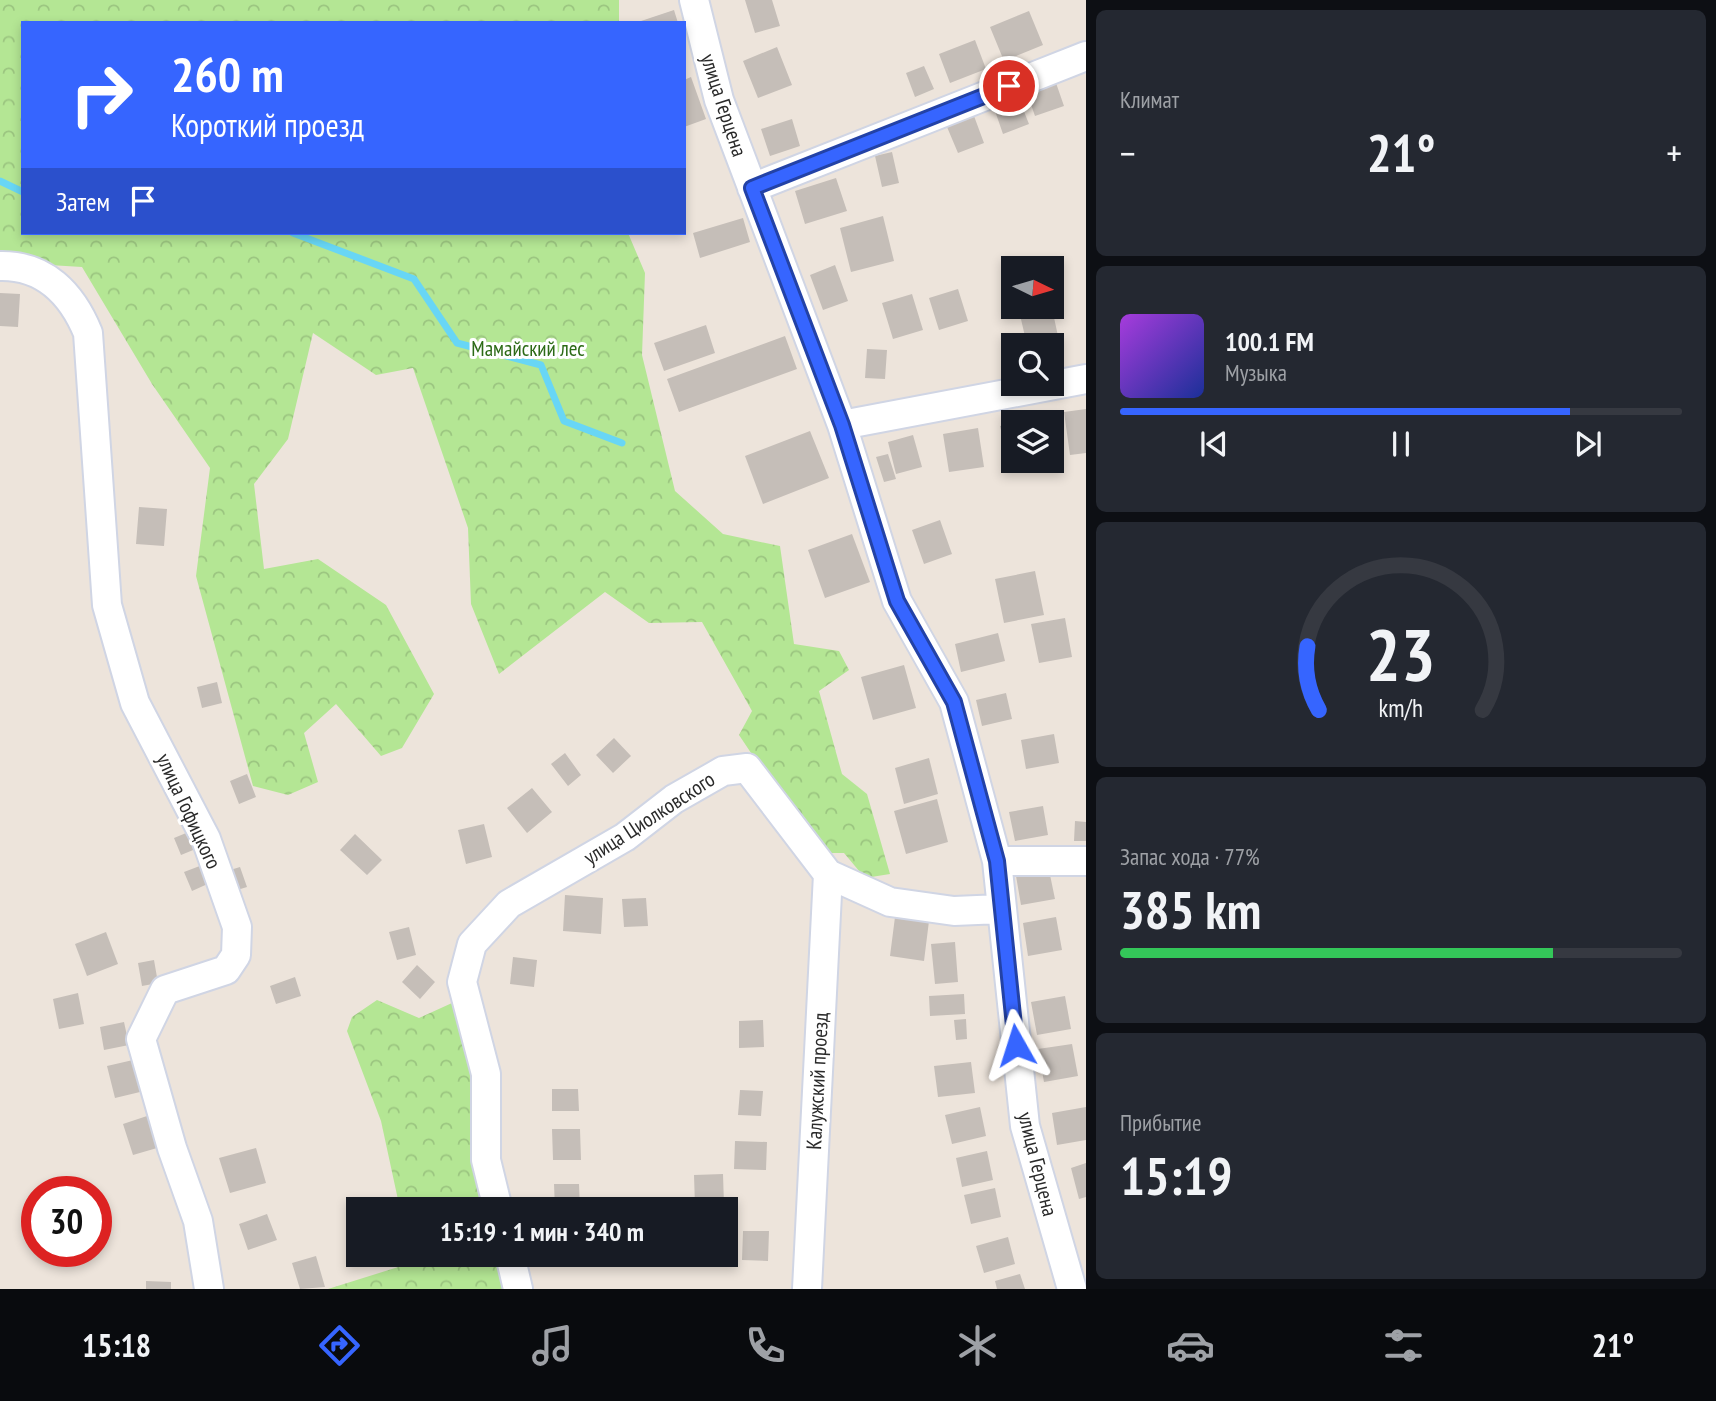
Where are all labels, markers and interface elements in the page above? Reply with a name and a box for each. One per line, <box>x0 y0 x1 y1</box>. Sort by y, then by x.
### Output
text: 260 m <box>171 42 284 106</box>
icon: right <box>56 49 147 140</box>
street label: улица Герцена <box>695 50 753 160</box>
pin <box>979 56 1039 116</box>
icon: arrive <box>990 67 1028 105</box>
text: Климат <box>1120 85 1179 114</box>
text: Короткий проезд <box>171 104 364 146</box>
text: 21° <box>1367 119 1435 186</box>
text: − <box>1120 128 1136 177</box>
text: + <box>1666 128 1682 177</box>
icon: arrive <box>124 182 162 220</box>
text: Затем <box>56 185 110 218</box>
north arrow <box>1001 256 1064 318</box>
map controls <box>1001 256 1064 473</box>
text: 100.1 FM <box>1225 325 1314 358</box>
button: search <box>1001 333 1064 396</box>
park label: Мамайский лес <box>471 335 585 362</box>
text: Музыка <box>1225 358 1287 387</box>
button: layers <box>1001 410 1064 473</box>
icon: previous <box>1195 425 1233 463</box>
icon: pause <box>1382 425 1420 463</box>
icon: next <box>1569 425 1607 463</box>
text: 23 <box>1366 607 1436 701</box>
text: km/h <box>1379 692 1423 724</box>
street label: улица Гофицкого <box>150 749 228 873</box>
street label: улица Циолковского <box>578 766 720 870</box>
text: Запас хода · 77% <box>1120 842 1260 871</box>
text: 385 km <box>1120 876 1261 943</box>
position arrow <box>979 1008 1053 1082</box>
street label: Калужский проезд <box>800 1012 834 1150</box>
text: Прибытие <box>1120 1108 1201 1137</box>
street label: улица Герцена <box>1012 1109 1064 1219</box>
text: 15:19 <box>1120 1142 1232 1209</box>
speed limit sign: 30 <box>21 1176 112 1267</box>
text: 15:19 · 1 мин · 340 m <box>440 1215 644 1248</box>
icon: directions <box>315 1321 364 1370</box>
icon: music <box>528 1321 577 1370</box>
icon: phone <box>741 1321 790 1370</box>
icon: climate <box>953 1321 1002 1370</box>
icon: car <box>1166 1321 1215 1370</box>
icon: filters <box>1379 1321 1428 1370</box>
text: 15:18 <box>82 1324 151 1366</box>
text: 21° <box>1592 1324 1634 1366</box>

